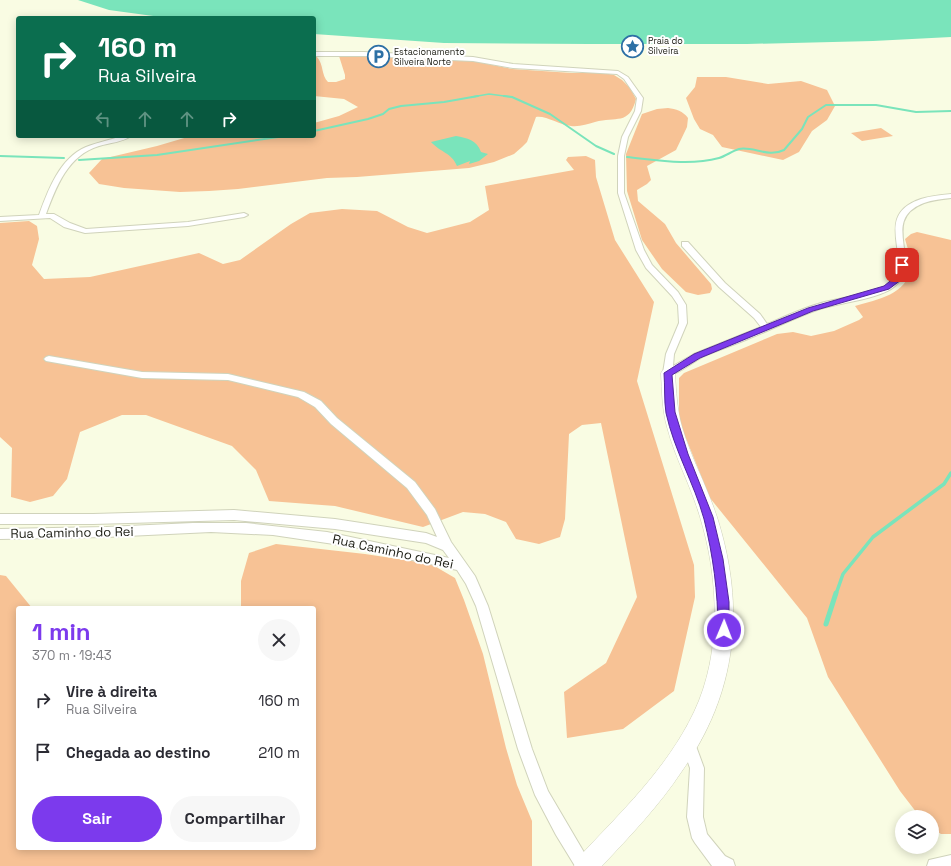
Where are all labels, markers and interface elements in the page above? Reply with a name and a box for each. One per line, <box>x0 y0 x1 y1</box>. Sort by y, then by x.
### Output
text: 160 m <box>98 29 177 65</box>
icon: right <box>32 32 84 84</box>
place icon: Praia do Silveira <box>619 33 645 59</box>
place label: Praia do Silveira <box>648 35 683 57</box>
parking icon: Estacionamento Silveira Norte <box>365 44 391 70</box>
place label: Estacionamento Silveira Norte <box>394 46 465 68</box>
text: Rua Silveira <box>98 64 196 87</box>
icon: left <box>92 108 114 130</box>
icon: ahead <box>134 108 156 130</box>
icon: ahead <box>176 108 198 130</box>
icon: right <box>218 108 240 130</box>
pin <box>885 248 919 282</box>
icon: arrive <box>891 254 913 276</box>
street label: Rua Caminho do Rei <box>10 523 134 542</box>
street label: Rua Caminho do Rei <box>331 530 455 573</box>
position arrow <box>703 609 745 651</box>
text: 1 min <box>32 616 91 647</box>
button: close <box>258 619 300 661</box>
text: 370 m · 19:43 <box>32 647 112 664</box>
text: Vire à direita <box>66 682 157 701</box>
icon: right <box>32 689 54 711</box>
text: 160 m <box>258 691 300 710</box>
text: Rua Silveira <box>66 701 137 718</box>
icon: arrive <box>32 741 54 763</box>
text: Chegada ao destino <box>66 743 210 762</box>
text: 210 m <box>258 743 300 762</box>
button: Sair <box>32 796 162 842</box>
button: Compartilhar <box>170 796 300 842</box>
map controls <box>895 810 939 854</box>
button: layers <box>895 810 939 854</box>

